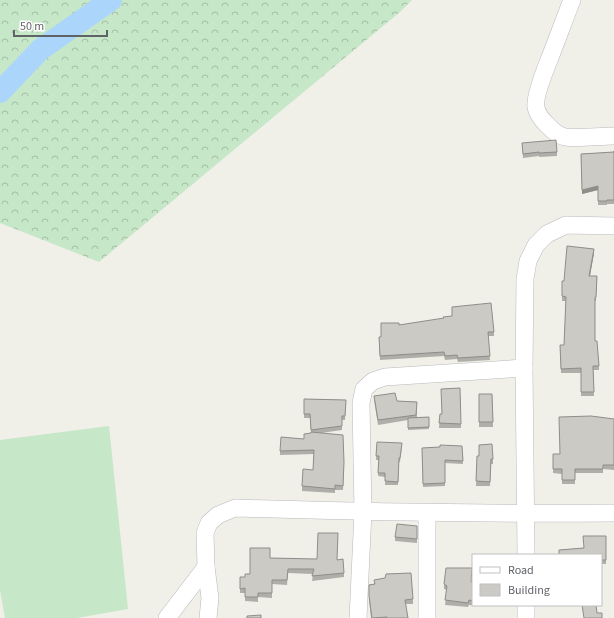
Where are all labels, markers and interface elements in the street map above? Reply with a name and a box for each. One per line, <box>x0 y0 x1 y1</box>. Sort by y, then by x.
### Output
scale bar <box>14 12 107 38</box>
text: 50 m <box>20 18 44 35</box>
legend <box>472 554 602 606</box>
text: Road <box>508 562 534 579</box>
text: Building <box>508 582 550 599</box>

